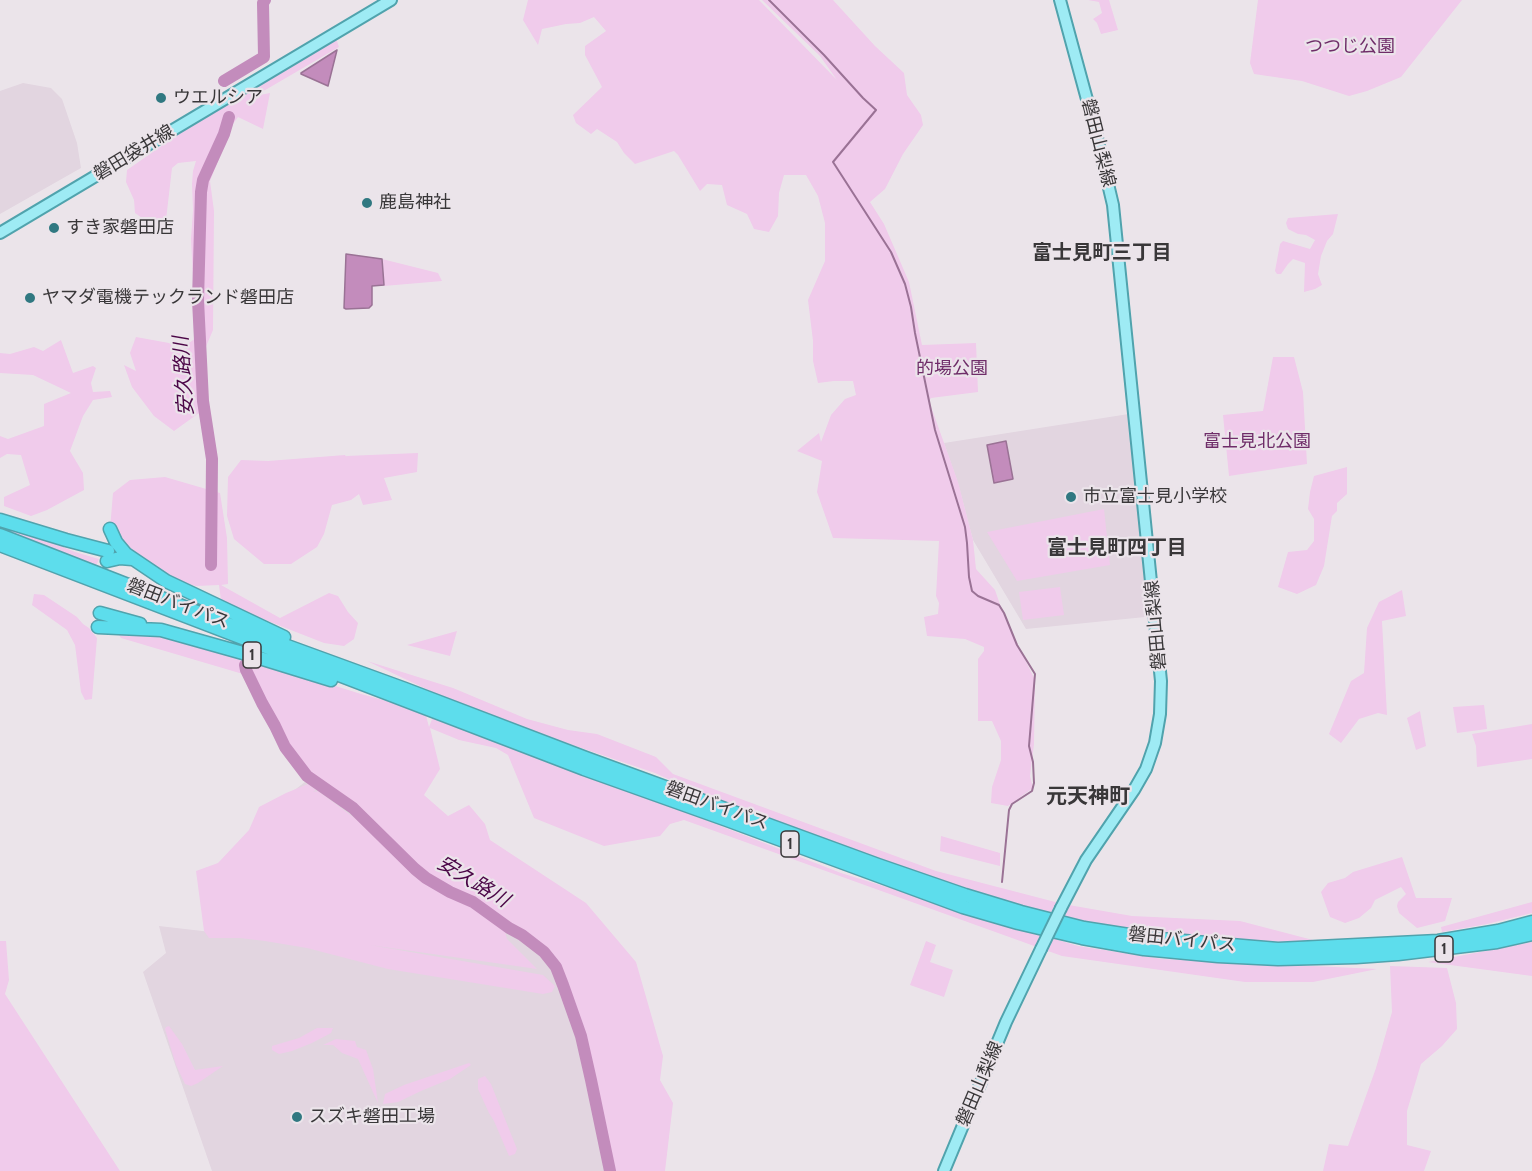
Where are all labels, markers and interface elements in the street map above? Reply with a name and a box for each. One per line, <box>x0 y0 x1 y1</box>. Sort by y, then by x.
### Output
park label: つつじ公園 <box>1305 36 1395 58</box>
place label: ウエルシア <box>173 87 263 109</box>
marker: ウエルシア <box>154 91 168 105</box>
street label: 磐田山梨線 <box>1077 97 1119 189</box>
street label: 磐田袋井線 <box>90 121 178 185</box>
place label: 鹿島神社 <box>379 192 451 214</box>
marker: 鹿島神社 <box>360 196 374 210</box>
place label: すき家磐田店 <box>66 217 174 239</box>
marker: すき家磐田店 <box>47 221 61 235</box>
district label: 富士見町三丁目 <box>1032 241 1172 265</box>
place label: ヤマダ電機テックランド磐田店 <box>42 287 294 309</box>
marker: ヤマダ電機テックランド磐田店 <box>23 291 37 305</box>
water label: 安久路川 <box>169 335 199 417</box>
park label: 的場公園 <box>916 358 988 380</box>
park label: 富士見北公園 <box>1203 431 1311 453</box>
place label: 市立富士見小学校 <box>1083 486 1227 508</box>
marker: 市立富士見小学校 <box>1064 490 1078 504</box>
district label: 富士見町四丁目 <box>1047 536 1187 560</box>
street label: 磐田バイパス <box>124 575 232 633</box>
street label: 磐田山梨線 <box>1141 579 1171 671</box>
road number: 1 <box>243 642 261 668</box>
street label: 磐田バイパス <box>663 777 771 835</box>
district label: 元天神町 <box>1046 784 1130 810</box>
road number: 1 <box>781 831 799 857</box>
water label: 安久路川 <box>433 851 513 913</box>
street label: 磐田バイパス <box>1127 924 1237 956</box>
road number: 1 <box>1435 936 1453 962</box>
street label: 磐田山梨線 <box>952 1038 1008 1130</box>
place label: スズキ磐田工場 <box>309 1106 435 1128</box>
marker: スズキ磐田工場 <box>290 1110 304 1124</box>

